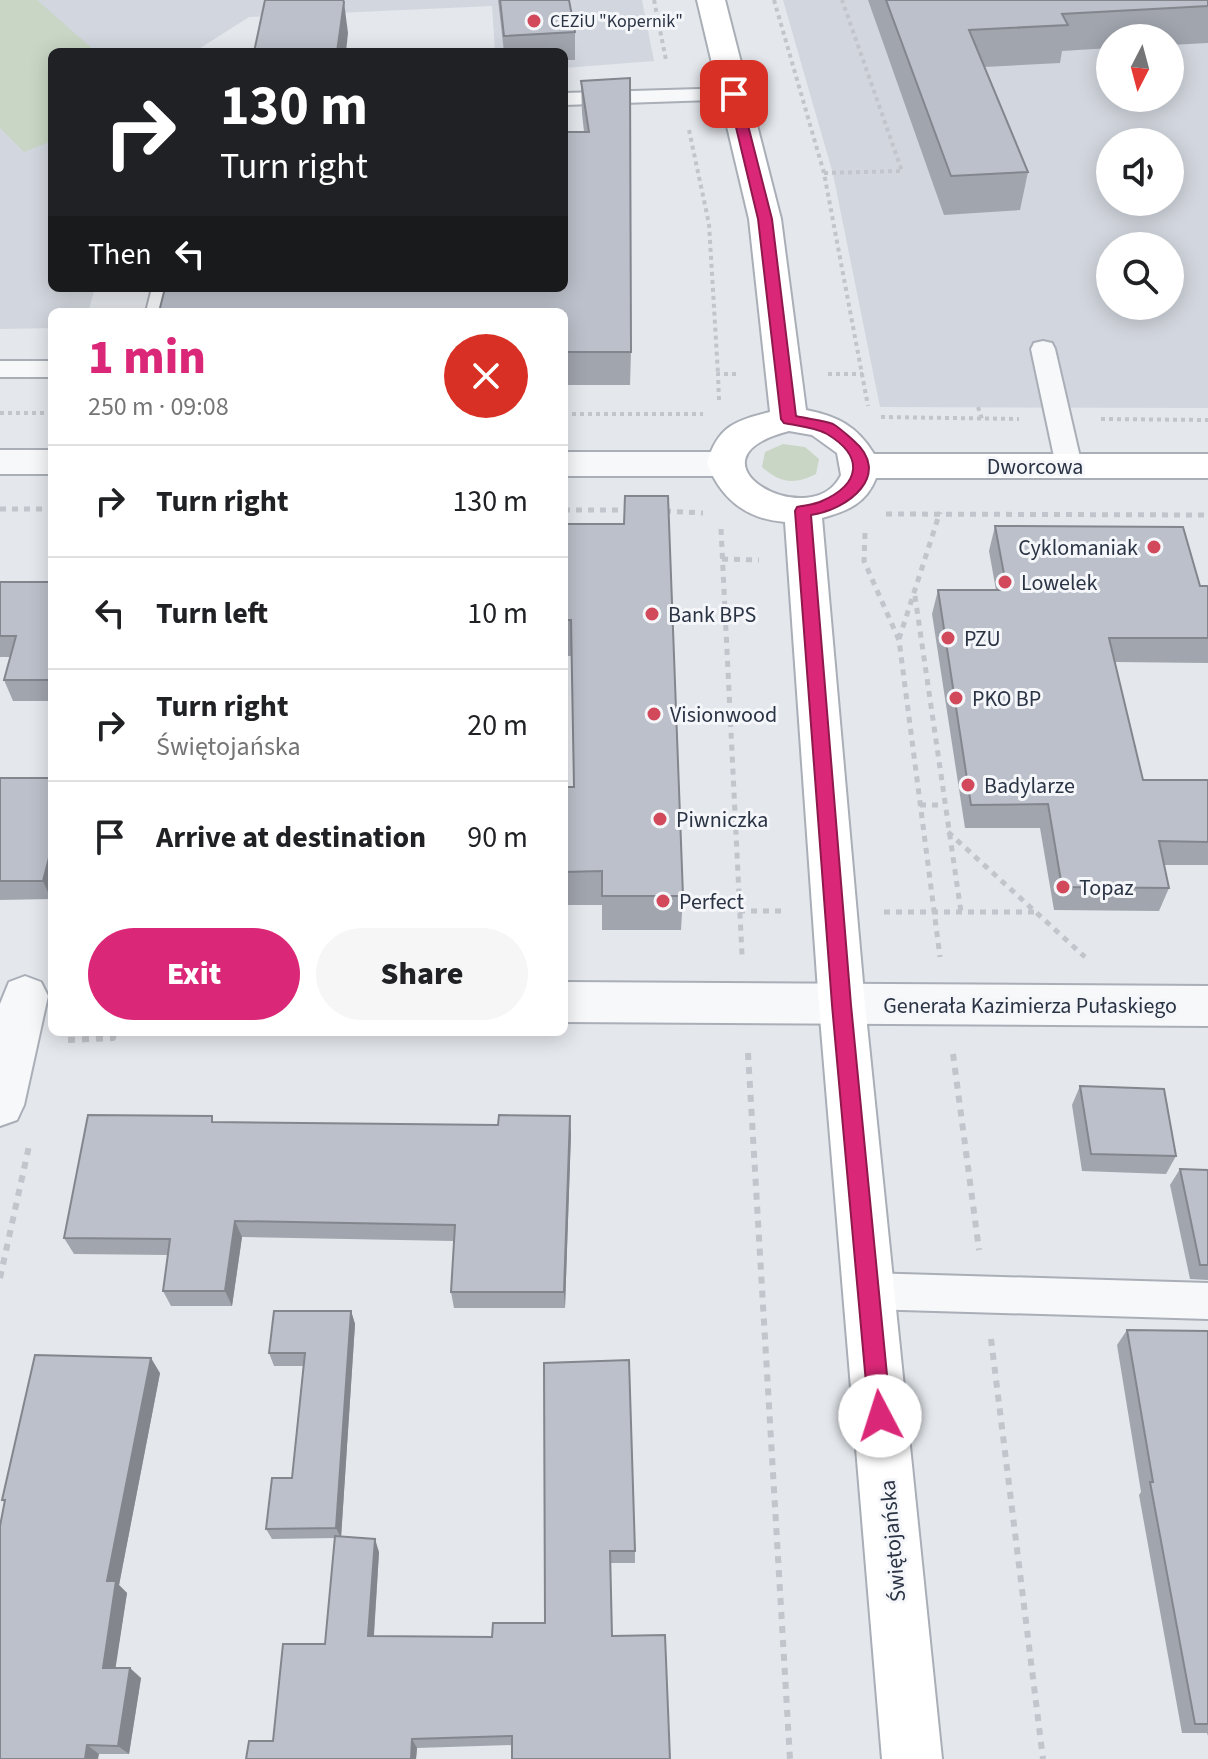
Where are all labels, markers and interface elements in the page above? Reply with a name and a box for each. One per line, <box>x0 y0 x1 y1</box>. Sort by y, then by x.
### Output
place label: CEZiU "Kopernik" <box>550 9 683 34</box>
marker: CEZiU "Kopernik" <box>525 12 543 30</box>
north arrow <box>1096 24 1184 112</box>
map controls <box>1096 24 1184 320</box>
pin <box>700 60 768 128</box>
text: 130 m <box>220 67 368 146</box>
icon: arrive <box>712 72 756 116</box>
icon: right <box>88 80 192 184</box>
button: sound <box>1096 128 1184 216</box>
text: Turn right <box>220 141 368 192</box>
icon: left <box>168 232 212 276</box>
button: search <box>1096 232 1184 320</box>
text: Then <box>88 233 152 276</box>
text: 1 min <box>88 324 206 392</box>
button: close <box>444 334 528 418</box>
text: 250 m · 09:08 <box>88 388 229 425</box>
street label: Dworcowa <box>987 451 1083 483</box>
icon: right <box>88 479 132 523</box>
text: Turn right <box>156 480 288 523</box>
text: 130 m <box>452 480 528 523</box>
place label: Cyklomaniak <box>1018 532 1138 564</box>
marker: Cyklomaniak <box>1145 538 1163 556</box>
place label: Lowelek <box>1021 567 1097 599</box>
marker: Lowelek <box>996 573 1014 591</box>
icon: left <box>88 591 132 635</box>
text: Turn left <box>156 592 268 635</box>
text: 10 m <box>467 592 528 635</box>
place label: Bank BPS <box>668 599 756 631</box>
marker: Bank BPS <box>643 605 661 623</box>
place label: PZU <box>964 623 1001 655</box>
marker: PZU <box>939 629 957 647</box>
place label: PKO BP <box>972 683 1041 715</box>
text: Turn right <box>156 685 288 728</box>
marker: PKO BP <box>947 689 965 707</box>
place label: Visionwood <box>670 699 777 731</box>
icon: right <box>88 703 132 747</box>
text: 20 m <box>467 704 528 747</box>
marker: Visionwood <box>645 705 663 723</box>
text: Świętojańska <box>156 728 301 765</box>
place label: Badylarze <box>984 770 1075 802</box>
marker: Badylarze <box>959 776 977 794</box>
place label: Piwniczka <box>676 804 768 836</box>
marker: Piwniczka <box>651 810 669 828</box>
icon: arrive <box>88 815 132 859</box>
text: Arrive at destination <box>156 816 426 859</box>
text: 90 m <box>467 816 528 859</box>
place label: Topaz <box>1079 872 1134 904</box>
marker: Topaz <box>1054 878 1072 896</box>
place label: Perfect <box>679 886 744 918</box>
marker: Perfect <box>654 892 672 910</box>
button: Exit <box>88 928 300 1020</box>
button: Share <box>316 928 528 1020</box>
street label: Generała Kazimierza Pułaskiego <box>883 990 1177 1022</box>
position arrow <box>838 1374 922 1458</box>
street label: Świętojańska <box>872 1479 914 1603</box>

